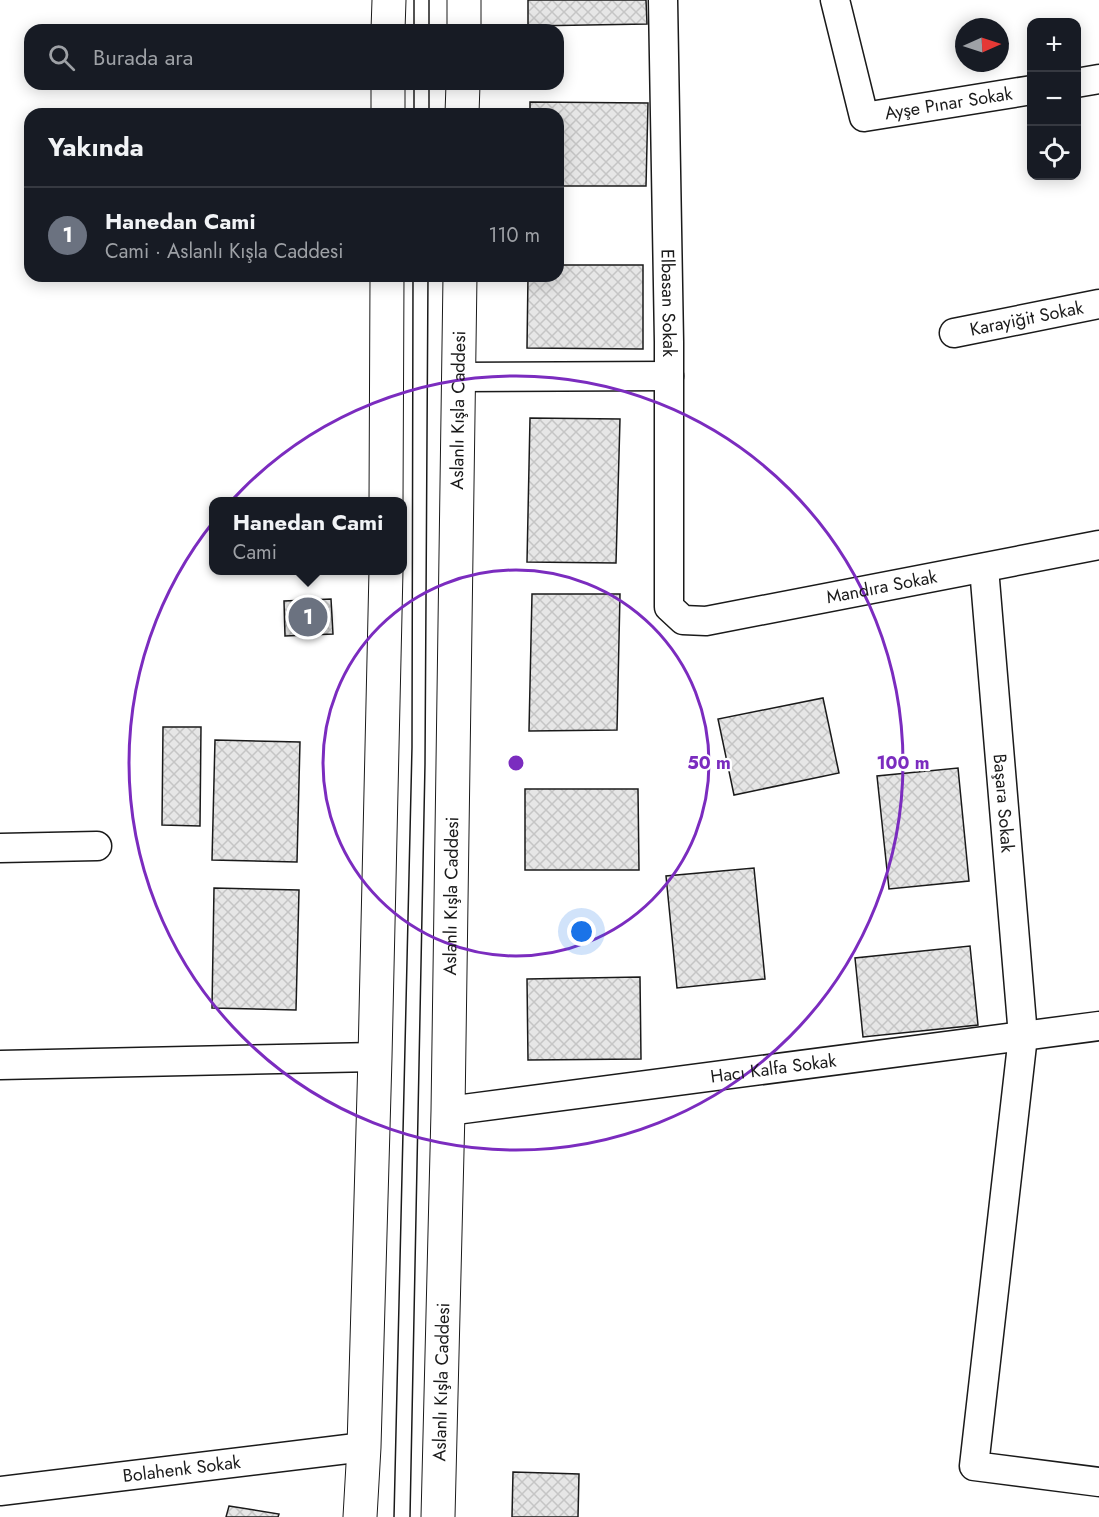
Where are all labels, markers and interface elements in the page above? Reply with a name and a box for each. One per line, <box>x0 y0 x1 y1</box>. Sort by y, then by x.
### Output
north arrow <box>955 18 1009 72</box>
map controls <box>1027 18 1081 180</box>
button: + <box>1027 18 1081 72</box>
search box <box>24 24 564 90</box>
icon: search <box>45 41 78 74</box>
text: Burada ara <box>93 41 193 73</box>
button: − <box>1027 72 1081 126</box>
street label: Ayşe Pınar Sokak <box>883 80 1014 127</box>
button: locate <box>1027 126 1081 180</box>
text: Yakında <box>48 128 144 166</box>
text: Hanedan Cami <box>105 205 255 237</box>
text: 1 <box>62 221 73 250</box>
text: 110 m <box>488 221 540 250</box>
text: Cami · Aslanlı Kışla Caddesi <box>105 237 343 266</box>
street label: Elbasan Sokak <box>654 249 682 357</box>
street label: Karayiğit Sokak <box>968 294 1086 343</box>
street label: Aslanlı Kışla Caddesi <box>444 331 472 490</box>
popup <box>209 497 407 575</box>
text: Hanedan Cami <box>233 506 383 538</box>
text: Cami <box>233 538 277 567</box>
street label: Mandıra Sokak <box>824 564 939 610</box>
pin: 1 <box>288 594 328 640</box>
text: 50 m <box>687 750 731 776</box>
text: 100 m <box>876 750 930 776</box>
centre of rings <box>506 753 526 773</box>
street label: Başara Sokak <box>987 753 1021 854</box>
street label: Aslanlı Kışla Caddesi <box>437 817 465 976</box>
your location <box>567 917 596 946</box>
street label: Hacı Kalfa Sokak <box>709 1047 838 1090</box>
street label: Aslanlı Kışla Caddesi <box>426 1302 456 1462</box>
street label: Bolahenk Sokak <box>121 1449 242 1489</box>

